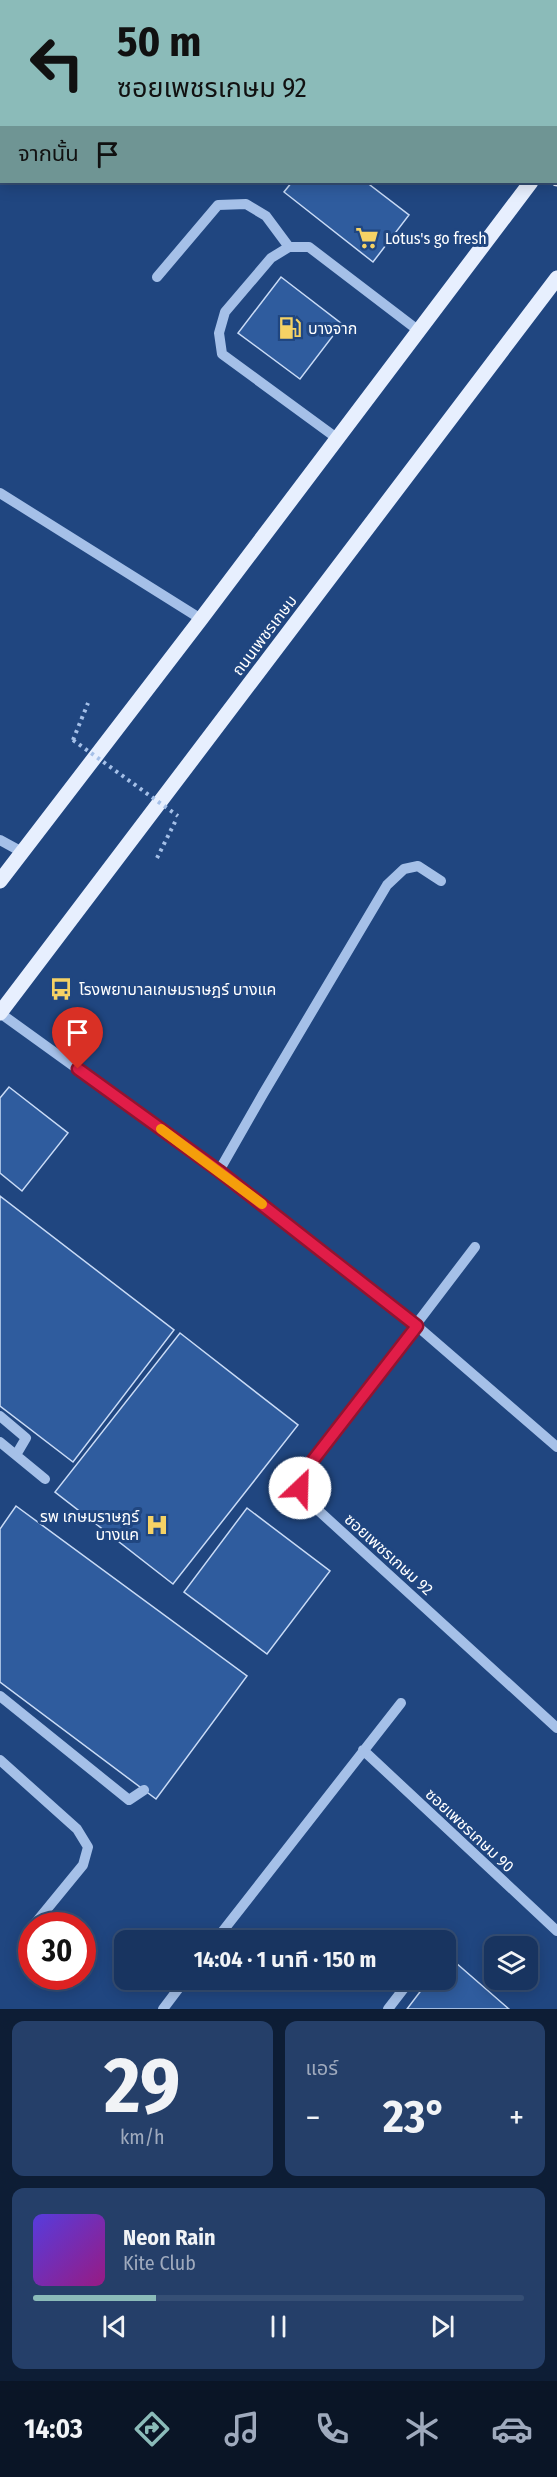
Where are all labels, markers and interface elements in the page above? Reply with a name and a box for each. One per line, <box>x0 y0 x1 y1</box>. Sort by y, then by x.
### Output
text: 50 m <box>117 17 201 67</box>
icon: left <box>18 24 96 102</box>
text: ซอยเพชรเกษม 92 <box>117 72 307 104</box>
icon: arrive <box>91 138 124 171</box>
text: จากนั้น <box>18 140 79 167</box>
supermarket icon: Lotus's go fresh <box>354 225 380 251</box>
place label: Lotus's go fresh <box>385 229 487 248</box>
fuel station icon: บางจาก <box>277 315 303 341</box>
place label: บางจาก <box>308 319 357 338</box>
street label: ถนนเพชรเกษม <box>228 591 301 679</box>
bus stop icon: โรงพยาบาลเกษมราษฎร์ บางแค <box>48 976 74 1002</box>
place label: โรงพยาบาลเกษมราษฎร์ บางแค <box>79 980 276 999</box>
pin <box>52 1007 103 1069</box>
icon: arrive <box>61 1016 94 1049</box>
position arrow <box>268 1456 332 1520</box>
place label: รพ เกษมราษฎร์ บางแค <box>40 1507 140 1544</box>
street label: ซอยเพชรเกษม 92 <box>341 1510 437 1599</box>
hospital icon: รพ เกษมราษฎร์ บางแค <box>144 1512 170 1538</box>
street label: ซอยเพชรเกษม 90 <box>421 1785 518 1876</box>
speed limit sign: 30 <box>18 1912 96 1990</box>
map controls <box>484 1936 538 1990</box>
button: layers <box>484 1936 538 1990</box>
text: 14:04 · 1 นาที · 150 m <box>194 1946 376 1973</box>
text: 29 <box>104 2039 180 2133</box>
text: แอร์ <box>306 2056 338 2080</box>
text: 23° <box>383 2090 446 2144</box>
text: − <box>306 2098 320 2138</box>
text: + <box>509 2098 524 2138</box>
text: km/h <box>120 2125 165 2149</box>
text: Neon Rain <box>123 2224 216 2251</box>
text: Kite Club <box>123 2251 196 2275</box>
icon: previous <box>98 2310 131 2343</box>
icon: pause <box>262 2310 295 2343</box>
icon: next <box>426 2310 459 2343</box>
icon: directions <box>131 2408 173 2450</box>
icon: music <box>221 2408 263 2450</box>
icon: phone <box>311 2408 353 2450</box>
icon: climate <box>401 2408 443 2450</box>
icon: car <box>491 2408 533 2450</box>
text: 14:03 <box>24 2413 83 2445</box>

